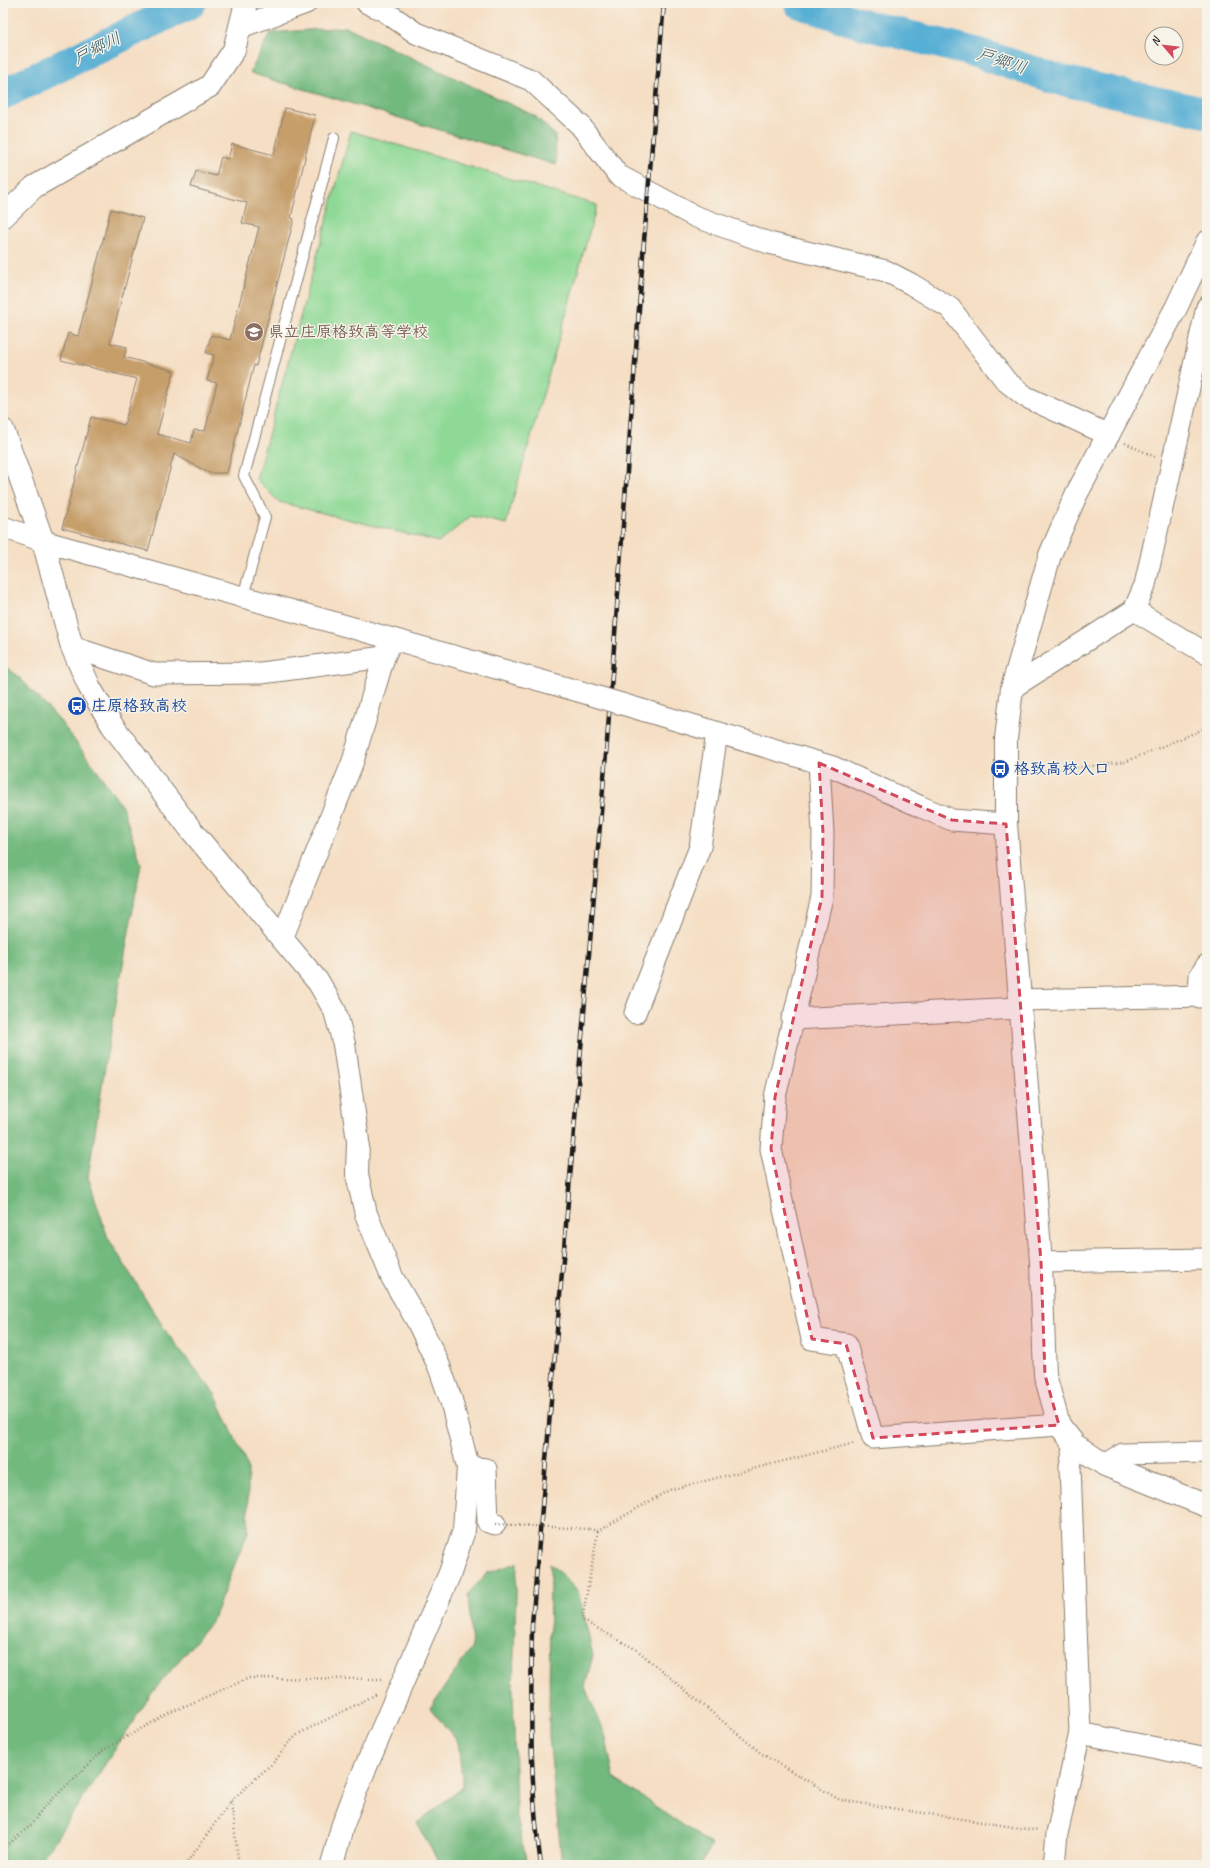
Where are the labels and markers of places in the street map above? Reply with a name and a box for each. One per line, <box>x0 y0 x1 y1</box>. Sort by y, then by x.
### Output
school or university icon: 県立庄原格致高等学校 <box>243 321 265 343</box>
place label: 県立庄原格致高等学校 <box>268 322 428 342</box>
bus stop icon: 庄原格致高校 <box>66 695 88 717</box>
place label: 庄原格致高校 <box>91 696 187 716</box>
bus stop icon: 格致高校入口 <box>989 758 1011 780</box>
place label: 格致高校入口 <box>1014 759 1110 779</box>

